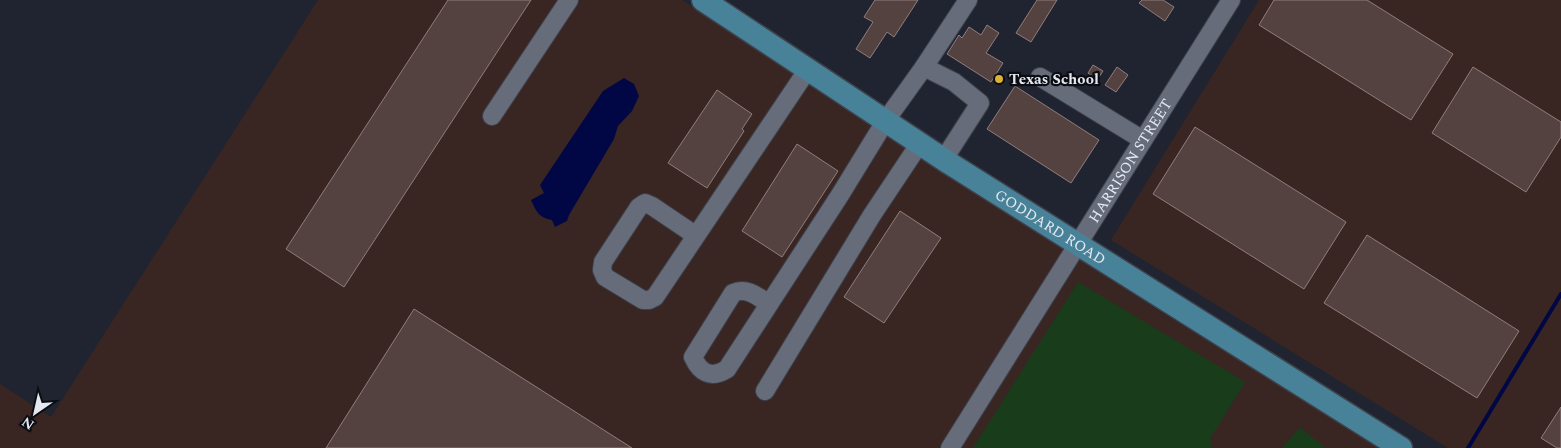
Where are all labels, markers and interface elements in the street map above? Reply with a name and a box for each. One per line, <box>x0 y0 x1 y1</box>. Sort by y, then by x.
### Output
place label: Texas School <box>1009 68 1099 91</box>
marker: Texas School <box>993 73 1005 85</box>
street label: HARRISON STREET <box>1082 94 1178 227</box>
street label: GODDARD ROAD <box>990 183 1110 271</box>
north arrow <box>10 388 60 438</box>
text: N <box>17 411 39 435</box>

